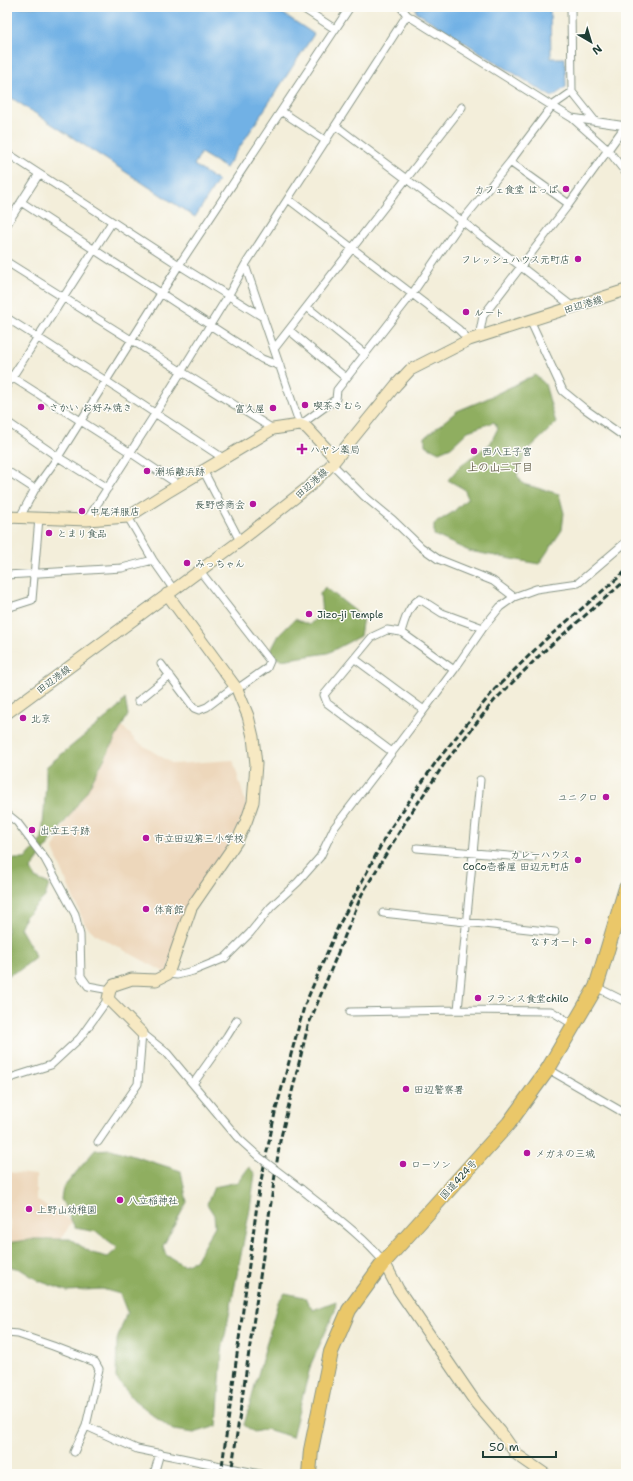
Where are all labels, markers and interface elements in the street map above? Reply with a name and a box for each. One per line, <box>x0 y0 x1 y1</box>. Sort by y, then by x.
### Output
north arrow <box>571 22 611 62</box>
text: N <box>589 41 605 58</box>
place label: カフェ食堂 はっぱ <box>475 183 558 196</box>
marker: カフェ食堂 はっぱ <box>561 184 571 194</box>
place label: フレッシュハウス元町店 <box>461 253 570 266</box>
marker: フレッシュハウス元町店 <box>573 254 583 264</box>
street label: 田辺港線 <box>562 292 604 317</box>
place label: ルート <box>474 306 504 319</box>
marker: ルート <box>461 307 471 317</box>
place label: 喫茶きむら <box>313 399 363 412</box>
marker: 喫茶きむら <box>300 400 310 410</box>
place label: さかい お好み焼き <box>49 401 132 414</box>
marker: さかい お好み焼き <box>36 402 46 412</box>
place label: 富久屋 <box>235 402 265 415</box>
marker: 富久屋 <box>268 403 278 413</box>
place label: ハヤシ薬局 <box>310 443 360 456</box>
marker: ハヤシ薬局 <box>297 444 307 454</box>
place label: 西八王子宮 <box>482 445 532 458</box>
marker: 西八王子宮 <box>469 446 479 456</box>
district label: 上の山二丁目 <box>467 460 533 475</box>
place label: 潮垢離浜跡 <box>155 465 205 478</box>
street label: 田辺港線 <box>292 465 331 502</box>
marker: 潮垢離浜跡 <box>142 466 152 476</box>
place label: 長野啓商会 <box>195 498 245 511</box>
marker: 長野啓商会 <box>248 499 258 509</box>
place label: 中尾洋服店 <box>90 505 140 518</box>
marker: 中尾洋服店 <box>77 506 87 516</box>
place label: とまり食品 <box>57 527 107 540</box>
marker: とまり食品 <box>44 528 54 538</box>
place label: みっちゃん <box>195 557 245 570</box>
marker: みっちゃん <box>182 558 192 568</box>
place label: Jizo-ji Temple <box>317 608 384 621</box>
marker: Jizo-ji Temple <box>304 609 314 619</box>
street label: 田辺港線 <box>33 662 73 697</box>
place label: 北京 <box>31 712 51 725</box>
marker: 北京 <box>18 713 28 723</box>
place label: ユニクロ <box>558 791 598 804</box>
marker: ユニクロ <box>601 792 611 802</box>
place label: 出立王子跡 <box>40 824 90 837</box>
marker: 出立王子跡 <box>27 825 37 835</box>
place label: 市立田辺第三小学校 <box>154 832 244 845</box>
marker: 市立田辺第三小学校 <box>141 833 151 843</box>
place label: カレーハウス CoCo壱番屋 田辺元町店 <box>463 848 570 873</box>
marker: カレーハウス CoCo壱番屋 田辺元町店 <box>573 855 583 865</box>
place label: 体育館 <box>154 903 184 916</box>
marker: 体育館 <box>141 904 151 914</box>
place label: なすオート <box>530 935 580 948</box>
marker: なすオート <box>583 936 593 946</box>
place label: フランス食堂chilo <box>486 992 569 1005</box>
marker: フランス食堂chilo <box>473 993 483 1003</box>
place label: 田辺警察署 <box>414 1083 464 1096</box>
marker: 田辺警察署 <box>401 1084 411 1094</box>
place label: メガネの三城 <box>535 1147 595 1160</box>
marker: メガネの三城 <box>522 1148 532 1158</box>
street label: 国道424号 <box>437 1157 480 1202</box>
place label: ローソン <box>411 1158 451 1171</box>
marker: ローソン <box>398 1159 408 1169</box>
place label: 八立稲神社 <box>128 1194 178 1207</box>
marker: 八立稲神社 <box>115 1195 125 1205</box>
place label: 上野山幼稚園 <box>37 1203 97 1216</box>
marker: 上野山幼稚園 <box>24 1204 34 1214</box>
scale bar <box>483 1433 556 1459</box>
text: 50 m <box>489 1439 519 1455</box>

